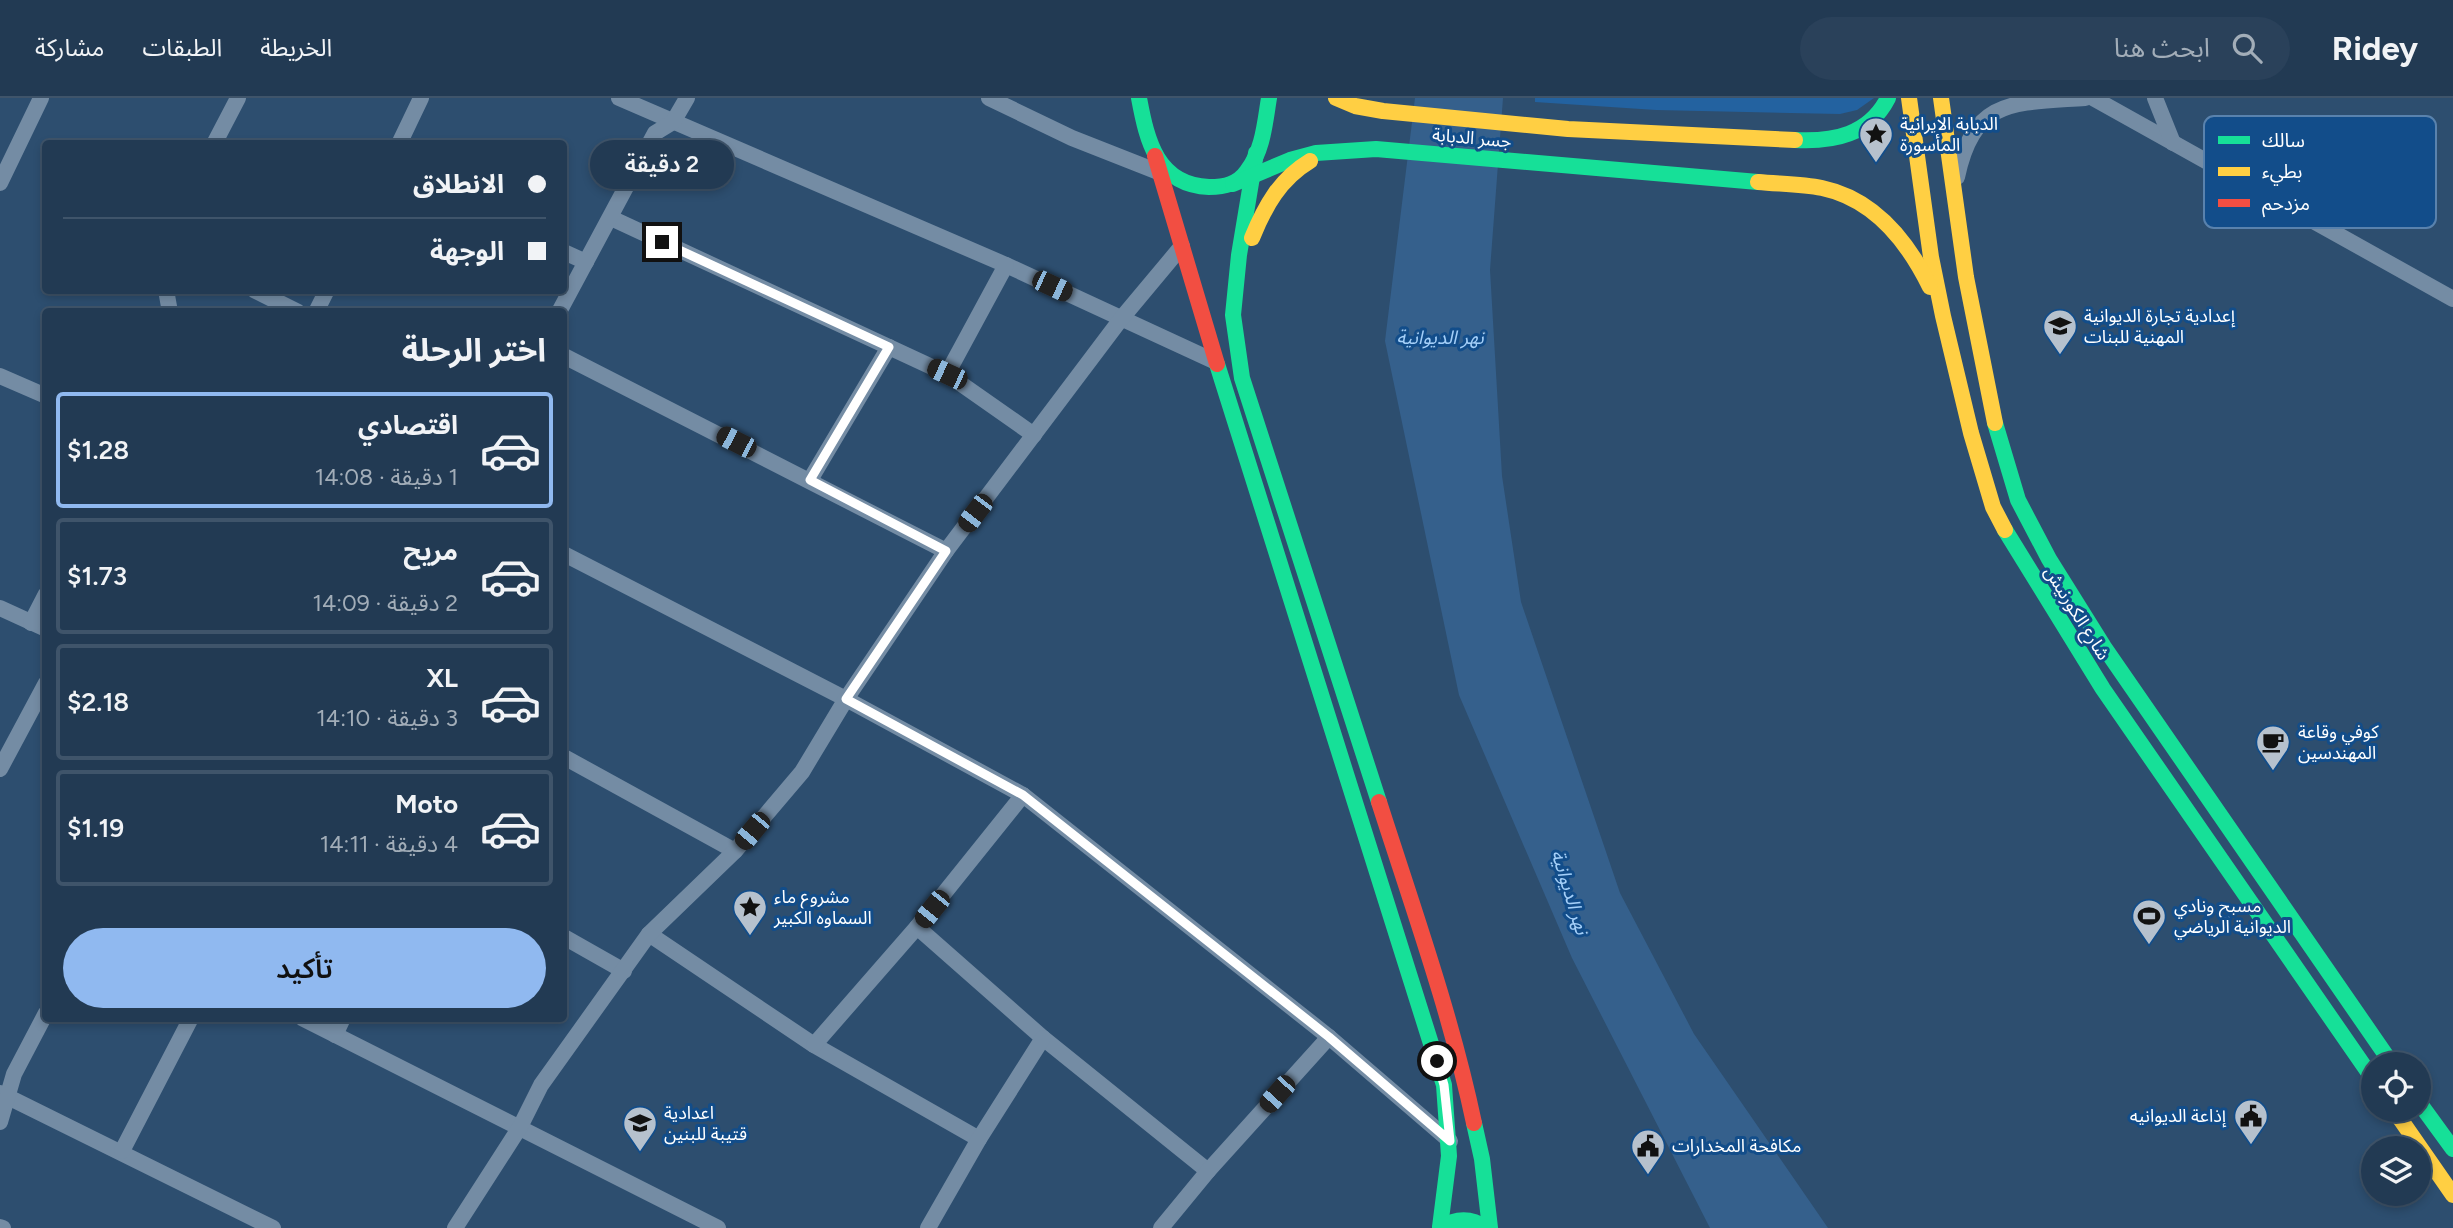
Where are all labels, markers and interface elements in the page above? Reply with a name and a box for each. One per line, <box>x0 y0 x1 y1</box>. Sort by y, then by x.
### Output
search box <box>1800 17 2290 80</box>
icon: search <box>2228 29 2266 67</box>
text: Ridey <box>2332 29 2418 68</box>
text: ابحث هنا <box>2114 32 2210 64</box>
text: مشاركة <box>35 33 104 62</box>
text: الطبقات <box>142 33 222 62</box>
text: الخريطة <box>260 33 332 62</box>
place label: الدبابة الايرانية المأسورة <box>1900 113 1998 156</box>
place icon: الدبابة الايرانية المأسورة <box>1857 115 1895 164</box>
legend <box>2204 116 2436 228</box>
street label: جسر الدبابة <box>1431 124 1513 152</box>
text: سالك <box>2262 129 2305 152</box>
callout: 2 دقيقة <box>590 141 734 190</box>
text: 2 دقيقة <box>625 150 699 178</box>
text: بطيء <box>2262 160 2302 186</box>
text: الانطلاق <box>413 168 504 200</box>
text: مزدحم <box>2262 192 2310 218</box>
route end <box>646 226 678 258</box>
text: الوجهة <box>430 235 504 267</box>
car <box>1029 268 1076 304</box>
place label: إعدادية تجارة الديوانية المهنية للبنات <box>2084 305 2235 348</box>
school or university icon: إعدادية تجارة الديوانية المهنية للبنات <box>2041 307 2079 356</box>
water label: نهر الديوانية <box>1396 326 1485 349</box>
text: اختر الرحلة <box>402 331 546 369</box>
car <box>924 356 971 392</box>
text: اقتصادي <box>358 409 458 441</box>
icon: car <box>479 419 542 482</box>
car <box>713 423 760 461</box>
text: $1.28 <box>67 434 129 466</box>
text: 1 دقيقة · 14:08 <box>315 463 458 491</box>
car <box>954 490 997 536</box>
text: مريح <box>403 535 458 567</box>
icon: car <box>479 545 542 608</box>
text: $1.73 <box>67 560 127 592</box>
street label: شارع الكورنيش <box>2037 562 2115 666</box>
text: 2 دقيقة · 14:09 <box>312 589 458 617</box>
text: XL <box>426 662 458 694</box>
icon: car <box>479 671 542 734</box>
text: $2.18 <box>67 686 129 718</box>
text: 3 دقيقة · 14:10 <box>316 704 458 732</box>
place label: كوفي وقاعة المهندسين <box>2298 721 2379 764</box>
cafe icon: كوفي وقاعة المهندسين <box>2254 723 2292 772</box>
text: Moto <box>395 788 458 820</box>
icon: car <box>479 797 542 860</box>
car <box>731 808 774 854</box>
text: $1.19 <box>67 812 124 844</box>
text: 4 دقيقة · 14:11 <box>320 830 458 858</box>
water label: نهر الديوانية <box>1546 847 1594 939</box>
place label: مشروع ماء السماوه الكبير <box>773 886 872 929</box>
car <box>911 886 954 932</box>
place icon: مشروع ماء السماوه الكبير <box>731 888 769 937</box>
place label: مسبح ونادي الديوانية الرياضي <box>2174 895 2291 940</box>
sports icon: مسبح ونادي الديوانية الرياضي <box>2130 897 2168 946</box>
button: تأكيد <box>63 928 546 1008</box>
route start <box>1421 1045 1453 1077</box>
map controls <box>2361 1052 2431 1206</box>
button: locate <box>2361 1052 2431 1122</box>
car <box>1256 1071 1299 1117</box>
public building icon: إذاعة الديوانيه <box>2232 1097 2270 1146</box>
place label: اعدادية قتيبة للبنين <box>664 1102 747 1145</box>
school or university icon: اعدادية قتيبة للبنين <box>621 1104 659 1153</box>
place label: إذاعة الديوانيه <box>2130 1105 2226 1128</box>
public building icon: مكافحة المخدارات <box>1629 1127 1667 1176</box>
place label: مكافحة المخدارات <box>1672 1135 1802 1157</box>
button: layers <box>2361 1136 2431 1206</box>

